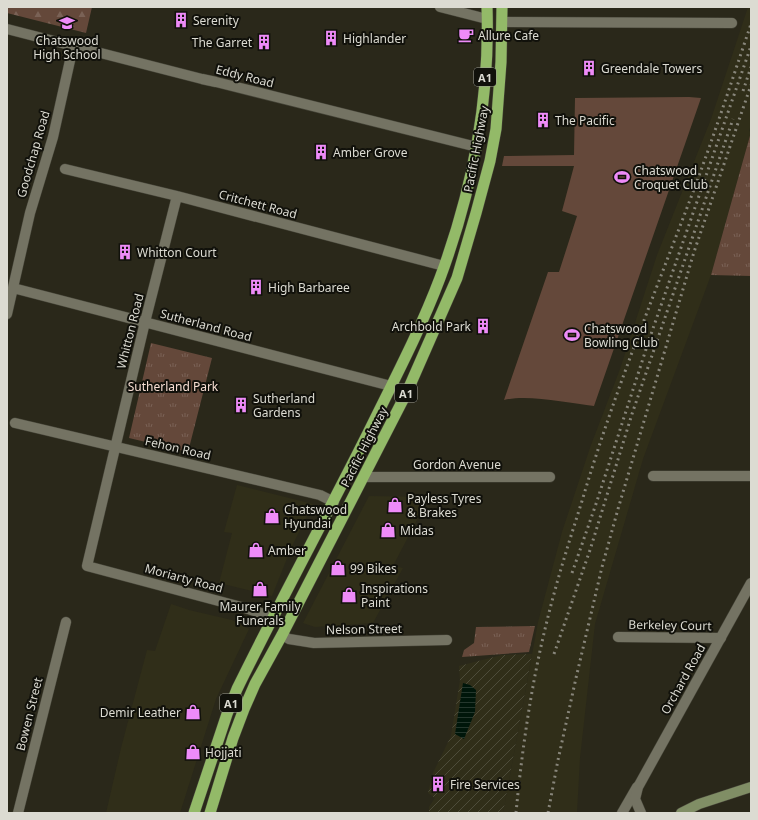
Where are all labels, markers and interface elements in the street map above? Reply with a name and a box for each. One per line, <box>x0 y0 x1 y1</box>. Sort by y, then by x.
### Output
building icon: Serenity <box>172 11 190 29</box>
place label: Serenity <box>193 12 240 29</box>
school or university icon: Chatswood High School <box>58 14 76 32</box>
cafe icon: Allure Cafe <box>457 26 475 44</box>
place label: Allure Cafe <box>478 27 539 44</box>
building icon: Highlander <box>322 29 340 47</box>
place label: Highlander <box>343 30 406 47</box>
place label: Chatswood High School <box>33 32 101 63</box>
building icon: The Garret <box>255 33 273 51</box>
place label: The Garret <box>192 34 253 51</box>
building icon: Greendale Towers <box>580 59 598 77</box>
place label: Greendale Towers <box>601 60 703 77</box>
street label: Eddy Road <box>214 61 276 91</box>
road number: A1 <box>474 68 496 86</box>
street label: Pacific Highway <box>459 103 493 194</box>
street label: Goodchap Road <box>12 108 54 200</box>
building icon: The Pacific <box>534 111 552 129</box>
place label: The Pacific <box>555 112 615 129</box>
building icon: Amber Grove <box>312 143 330 161</box>
place label: Amber Grove <box>333 144 408 161</box>
place label: Chatswood Croquet Club <box>634 162 708 193</box>
sports icon: Chatswood Croquet Club <box>613 168 631 186</box>
street label: Critchett Road <box>217 185 299 223</box>
building icon: Whitton Court <box>116 243 134 261</box>
place label: Whitton Court <box>137 244 217 261</box>
building icon: High Barbaree <box>247 278 265 296</box>
place label: High Barbaree <box>268 279 350 296</box>
street label: Whitton Road <box>112 292 148 370</box>
street label: Sutherland Road <box>158 305 254 345</box>
building icon: Archbold Park <box>474 317 492 335</box>
place label: Archbold Park <box>392 318 472 335</box>
place label: Chatswood Bowling Club <box>584 320 658 351</box>
sports icon: Chatswood Bowling Club <box>563 326 581 344</box>
park label: Sutherland Park <box>128 378 219 395</box>
road number: A1 <box>395 384 417 402</box>
place label: Sutherland Gardens <box>253 390 315 421</box>
building icon: Sutherland Gardens <box>232 396 250 414</box>
street label: Pacific Highway <box>336 403 392 490</box>
street label: Fehon Road <box>143 432 213 464</box>
street label: Gordon Avenue <box>413 456 501 473</box>
place label: Payless Tyres & Brakes <box>407 490 482 521</box>
shop icon: Payless Tyres & Brakes <box>386 496 404 514</box>
place label: Chatswood Hyundai <box>284 501 347 532</box>
shop icon: Chatswood Hyundai <box>263 507 281 525</box>
shop icon: Midas <box>379 521 397 539</box>
place label: Midas <box>400 522 434 539</box>
shop icon: Amber <box>247 541 265 559</box>
place label: Amber <box>268 542 306 559</box>
street label: Moriarty Road <box>143 559 225 597</box>
shop icon: 99 Bikes <box>329 559 347 577</box>
place label: 99 Bikes <box>350 560 397 577</box>
shop icon: Maurer Family Funerals <box>251 580 269 598</box>
place label: Inspirations Paint <box>361 580 428 611</box>
shop icon: Inspirations Paint <box>340 586 358 604</box>
place label: Maurer Family Funerals <box>219 598 301 629</box>
street label: Berkeley Court <box>628 616 712 634</box>
street label: Nelson Street <box>326 620 403 638</box>
street label: Orchard Road <box>657 641 709 717</box>
street label: Bowen Street <box>12 675 46 752</box>
road number: A1 <box>220 694 242 712</box>
shop icon: Demir Leather <box>184 703 202 721</box>
place label: Demir Leather <box>100 704 181 721</box>
shop icon: Hojjati <box>184 743 202 761</box>
place label: Hojjati <box>205 744 242 761</box>
building icon: Fire Services <box>429 775 447 793</box>
place label: Fire Services <box>450 776 520 793</box>

